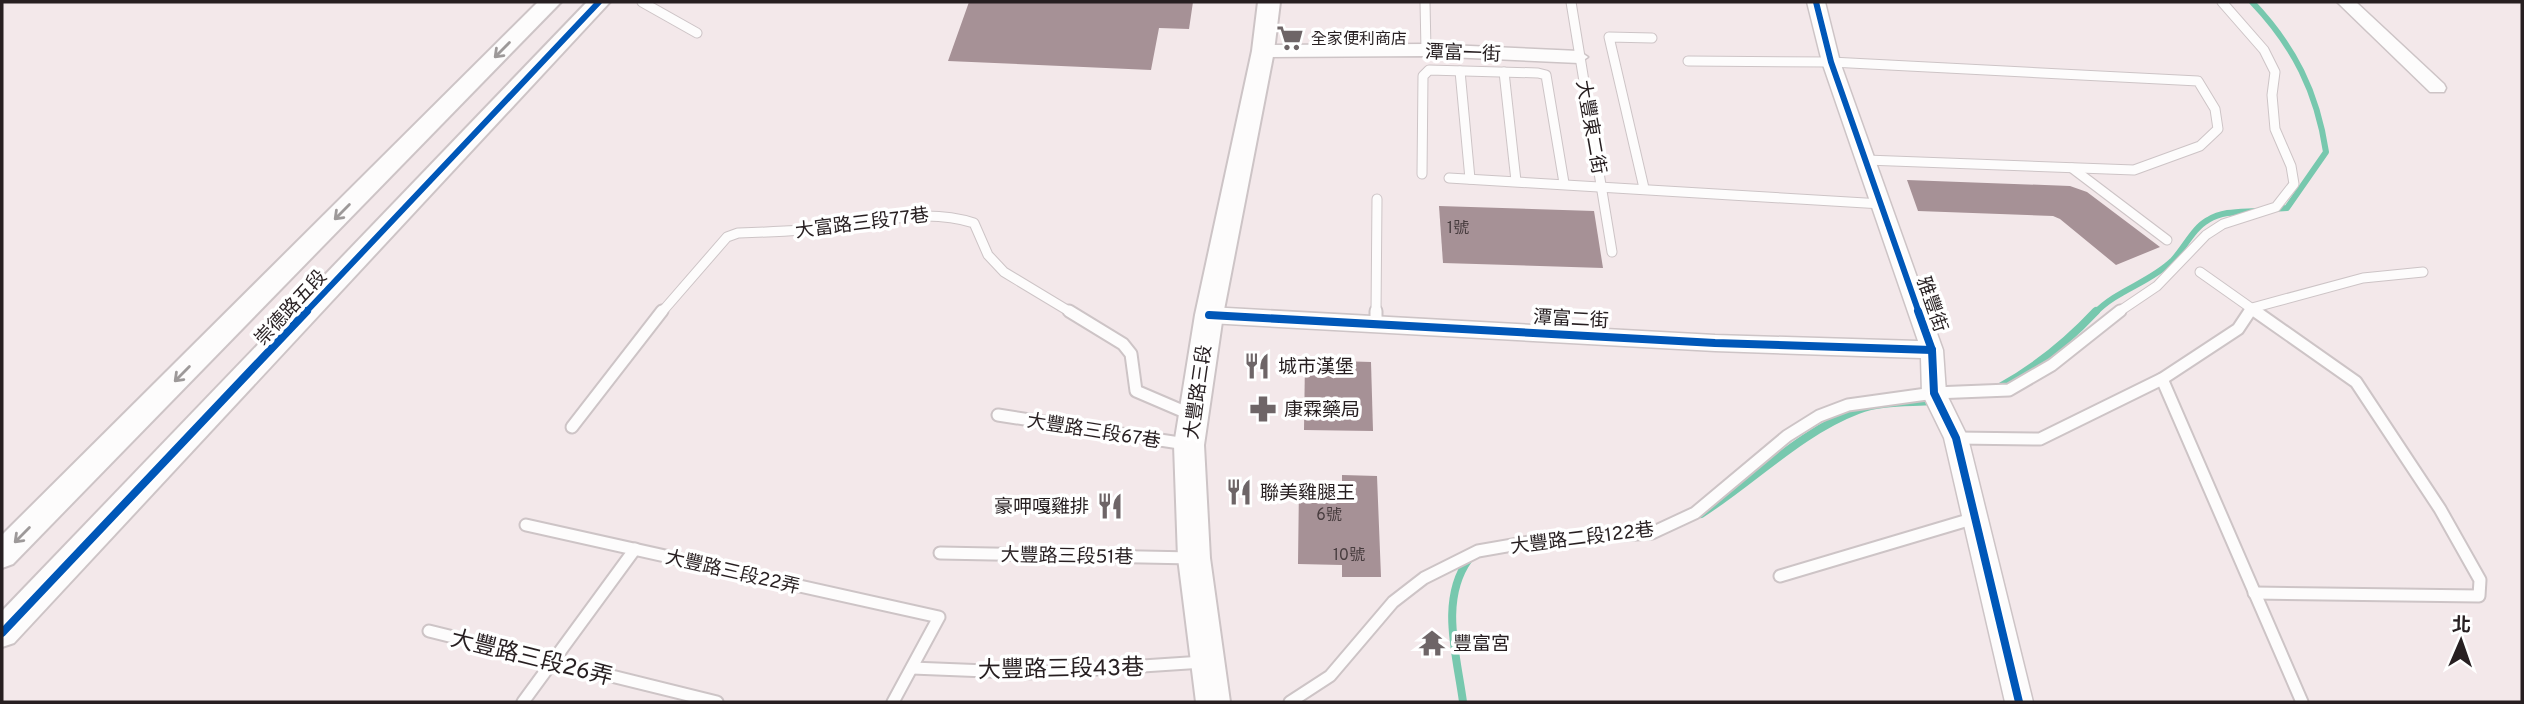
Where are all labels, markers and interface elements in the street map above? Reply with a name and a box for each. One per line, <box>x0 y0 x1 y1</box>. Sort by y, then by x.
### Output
supermarket icon: 全家便利商店 <box>1275 23 1305 53</box>
place label: 全家便利商店 <box>1311 30 1407 50</box>
street label: 潭富一街 <box>1425 41 1501 67</box>
one-way arrow <box>494 42 511 59</box>
street label: 大豐東二街 <box>1570 78 1610 176</box>
one-way arrow <box>334 203 351 220</box>
street label: 大富路三段77巷 <box>794 204 930 244</box>
house number: 1號 <box>1447 219 1469 239</box>
street label: 崇德路五段 <box>250 265 333 351</box>
street label: 雅豐街 <box>1910 274 1952 336</box>
street label: 潭富二街 <box>1532 306 1609 334</box>
street label: 大豐路三段 <box>1180 344 1217 441</box>
restaurant icon: 城市漢堡 <box>1242 351 1272 381</box>
place label: 城市漢堡 <box>1278 356 1354 380</box>
one-way arrow <box>173 365 190 382</box>
pharmacy icon: 康霖藥局 <box>1248 394 1278 424</box>
place label: 康霖藥局 <box>1284 399 1360 423</box>
street label: 大豐路三段67巷 <box>1025 410 1162 454</box>
restaurant icon: 聯美雞腿王 <box>1224 477 1254 507</box>
place label: 聯美雞腿王 <box>1260 482 1355 506</box>
restaurant icon: 豪呷嘎雞排 <box>1095 491 1125 521</box>
place label: 豪呷嘎雞排 <box>994 496 1089 520</box>
house number: 6號 <box>1316 506 1342 526</box>
street label: 大豐路二段122巷 <box>1509 518 1655 560</box>
one-way arrow <box>13 526 30 543</box>
street label: 大豐路三段51巷 <box>1000 544 1134 570</box>
street label: 大豐路三段22弄 <box>663 546 802 600</box>
house number: 10號 <box>1333 546 1365 566</box>
north arrow <box>2426 606 2496 676</box>
text: 北 <box>2452 614 2471 638</box>
street label: 大豐路三段26弄 <box>447 625 615 694</box>
temple icon: 豐富宮 <box>1417 628 1447 658</box>
place label: 豐富宮 <box>1453 633 1510 657</box>
street label: 大豐路三段43巷 <box>978 655 1144 686</box>

